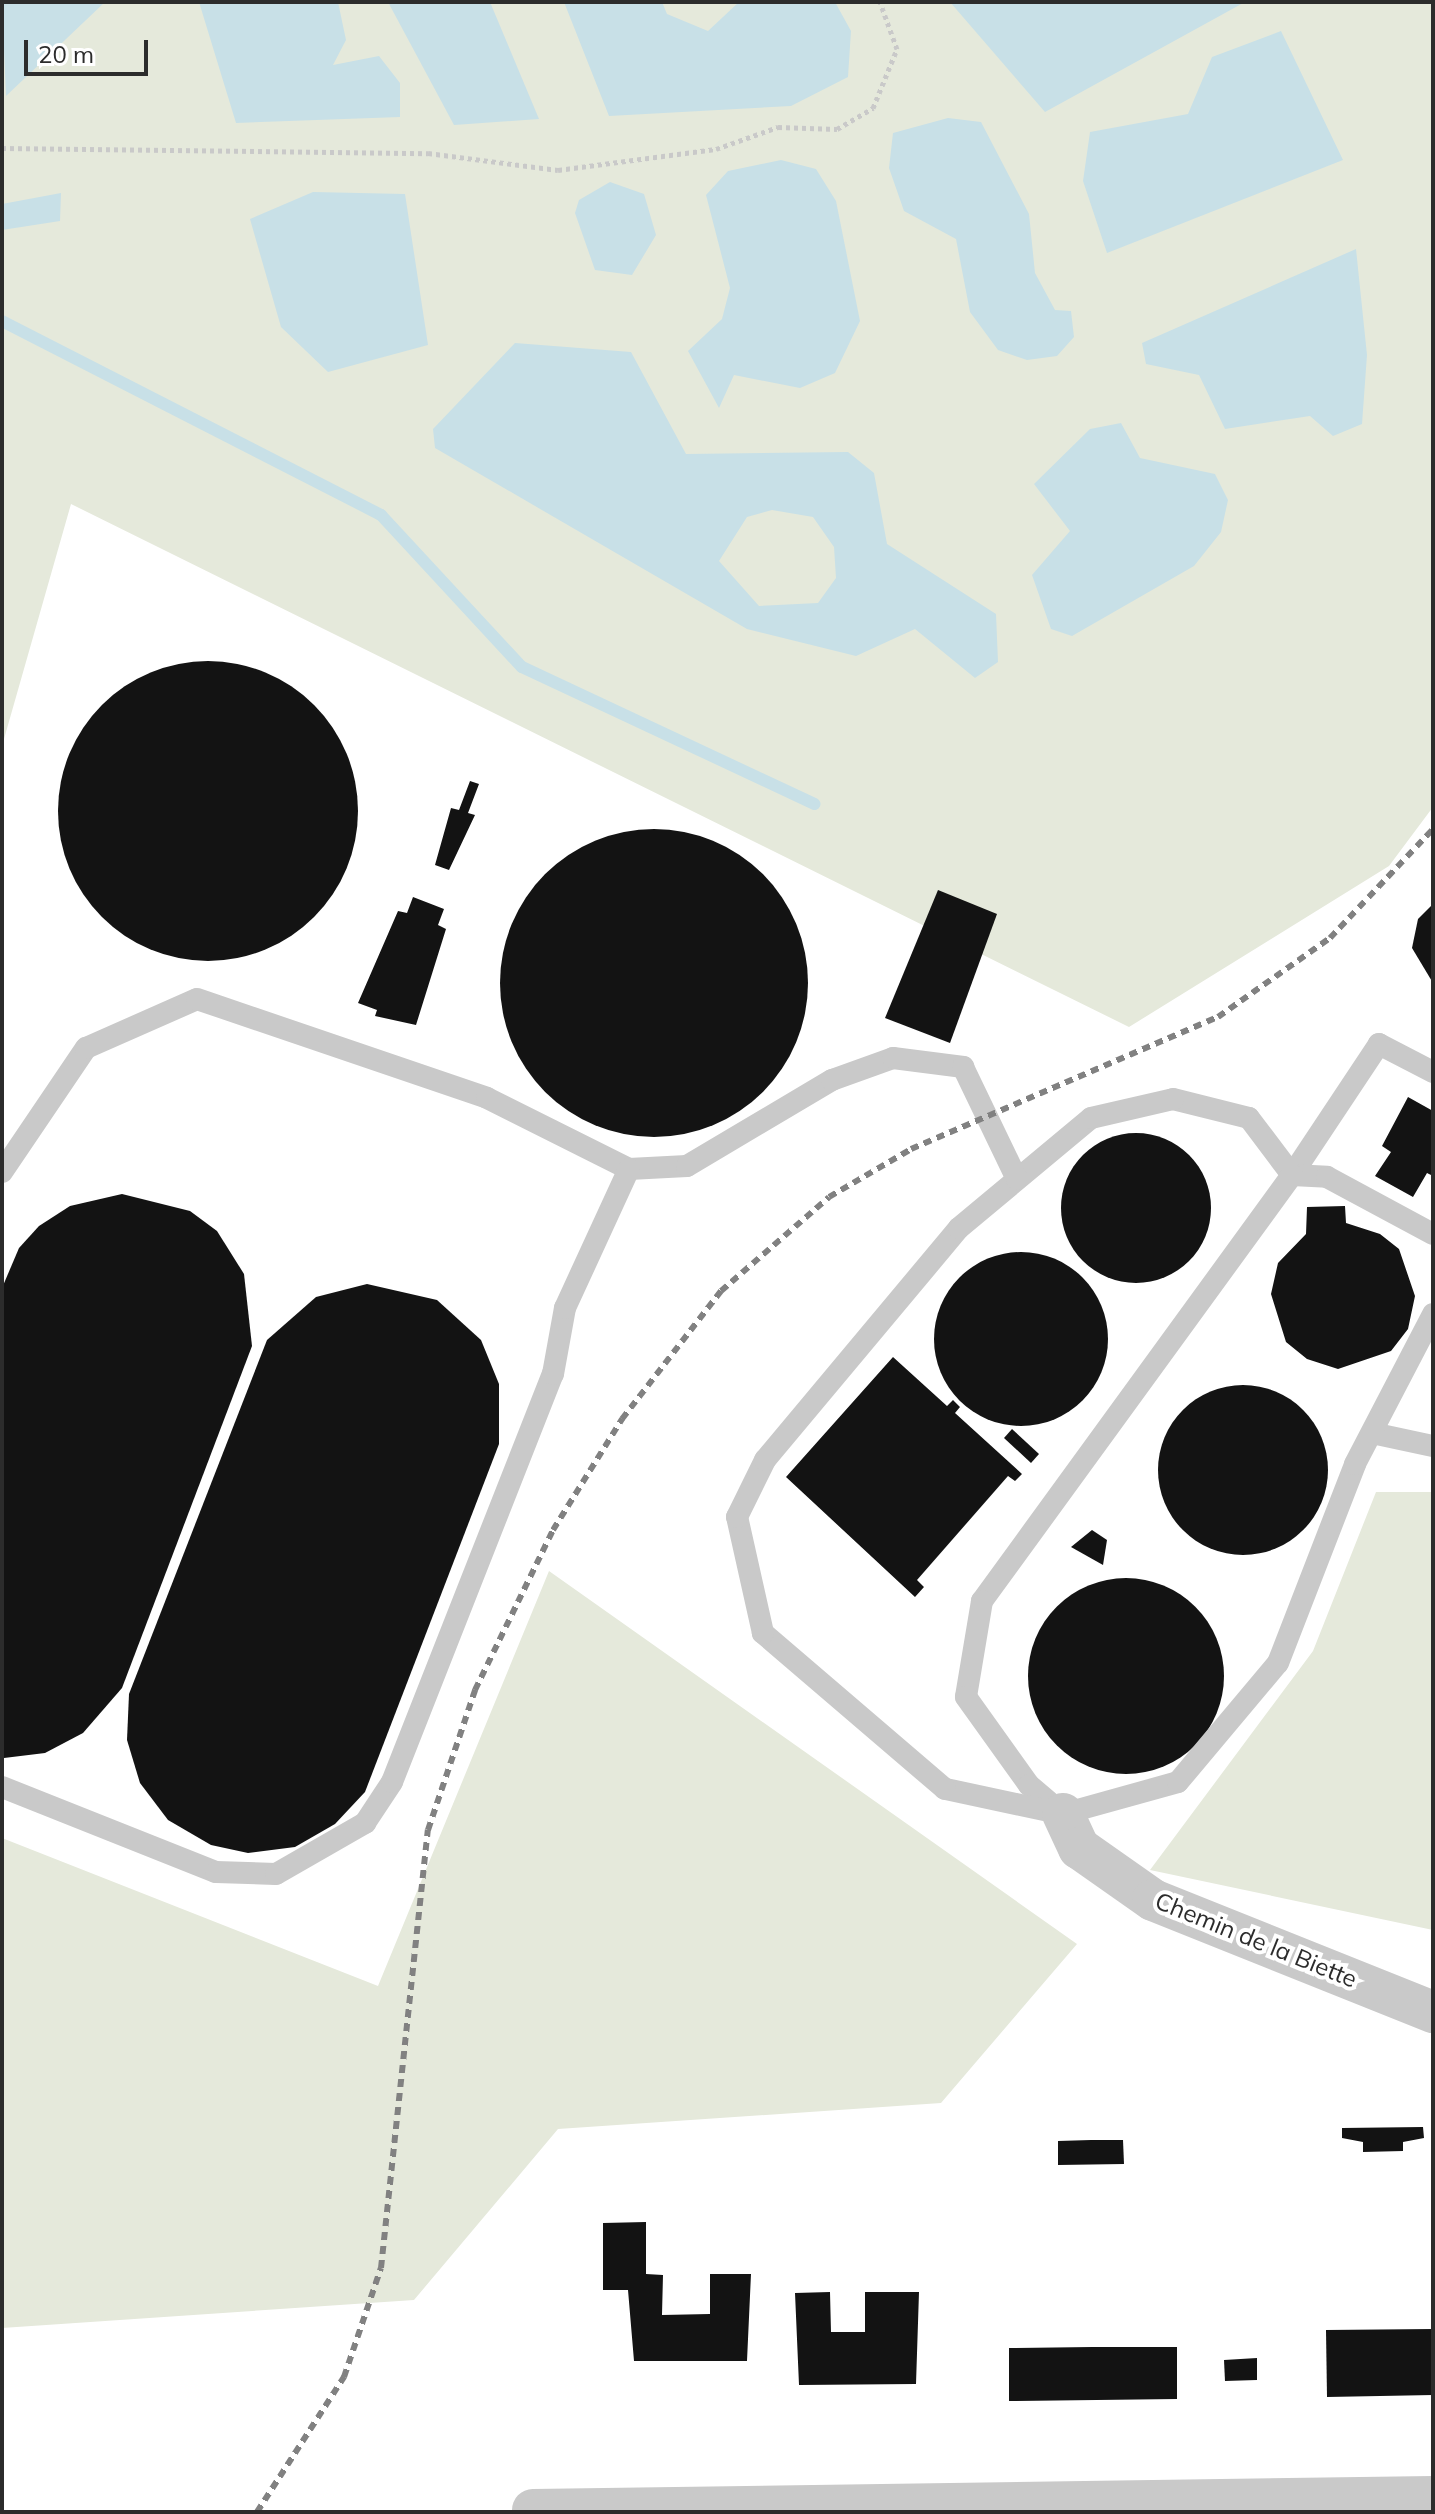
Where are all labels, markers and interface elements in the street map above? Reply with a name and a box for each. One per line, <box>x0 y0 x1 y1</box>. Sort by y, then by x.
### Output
scale bar <box>28 24 152 74</box>
text: 20 m <box>38 39 94 69</box>
street label: Chemin de la Biette <box>1151 1886 1361 1994</box>

